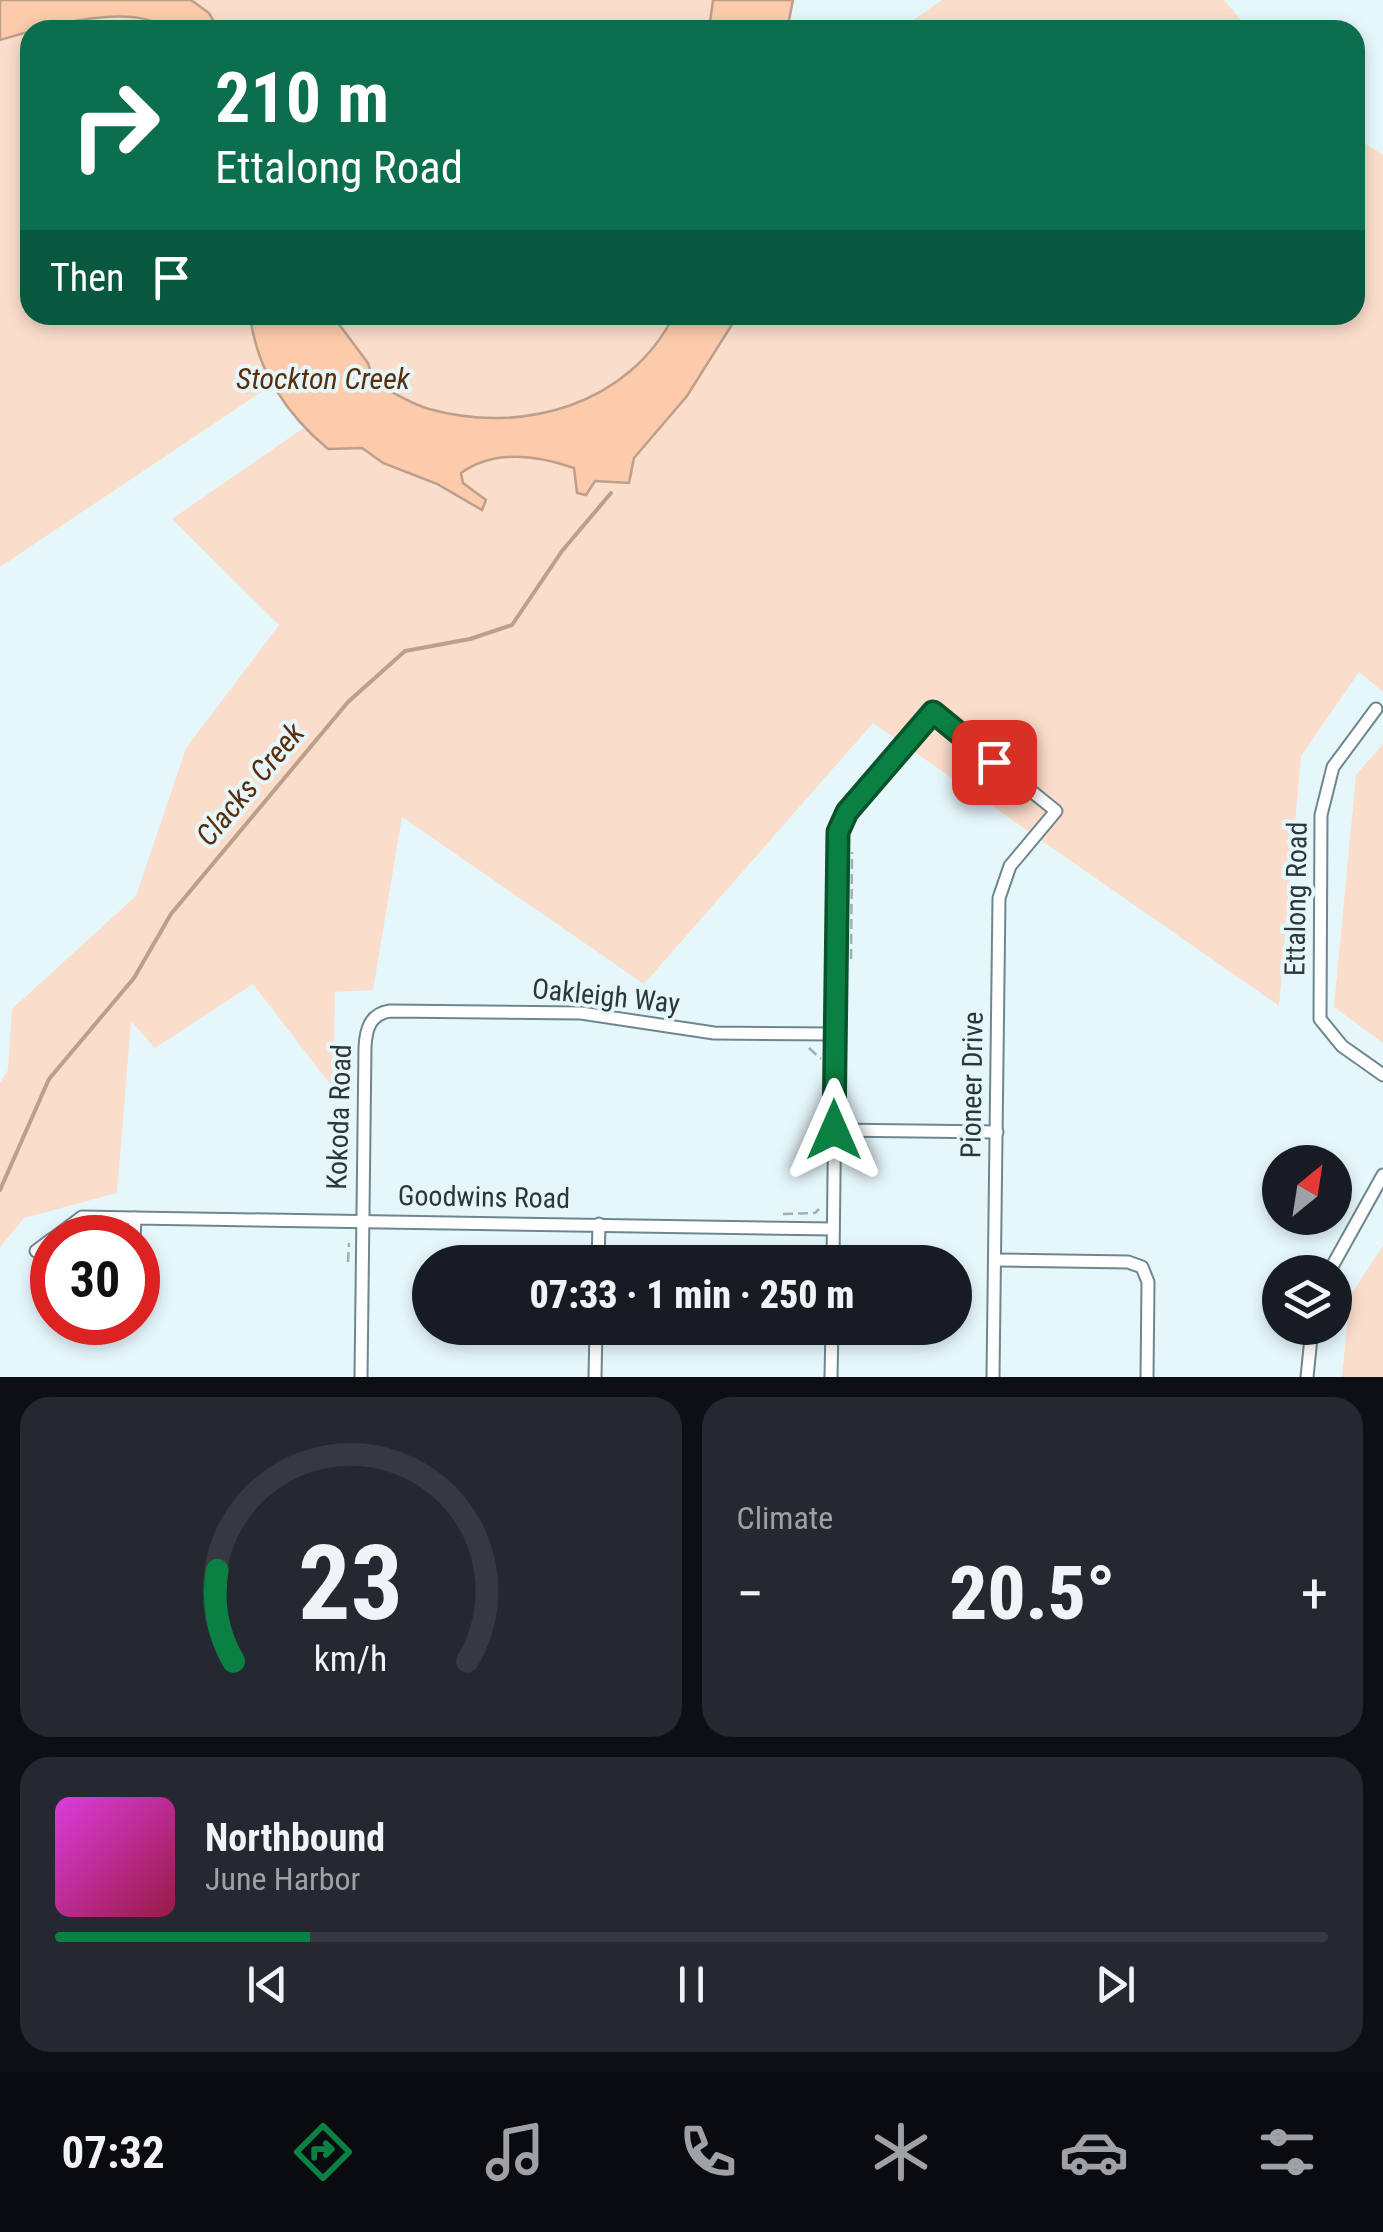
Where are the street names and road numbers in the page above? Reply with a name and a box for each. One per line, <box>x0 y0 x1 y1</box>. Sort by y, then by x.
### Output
street label: Ettalong Road <box>1278 822 1314 976</box>
street label: Oakleigh Way <box>531 972 682 1020</box>
street label: Pioneer Drive <box>954 1011 990 1159</box>
street label: Kokoda Road <box>320 1044 358 1190</box>
street label: Goodwins Road <box>398 1179 570 1215</box>

